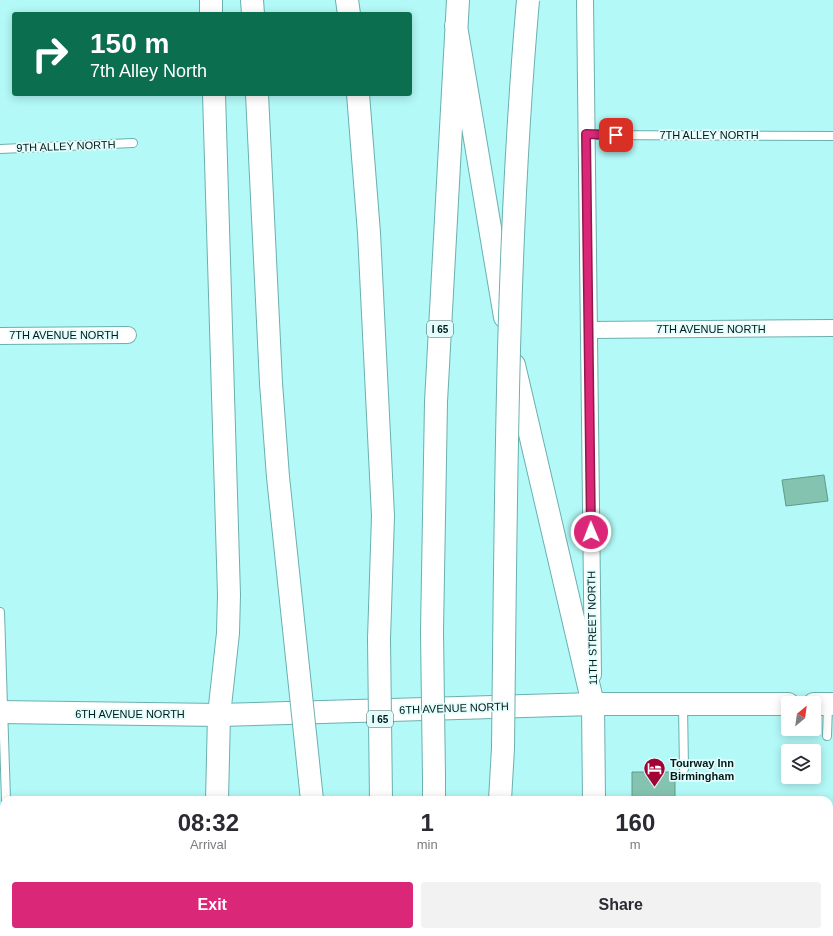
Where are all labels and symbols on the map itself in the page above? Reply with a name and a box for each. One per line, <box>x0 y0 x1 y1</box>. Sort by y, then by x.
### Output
pin <box>599 118 633 152</box>
street label: 7TH ALLEY NORTH <box>659 129 759 141</box>
street label: 9TH ALLEY NORTH <box>16 138 116 154</box>
road number: I 65 <box>427 321 453 337</box>
street label: 7TH AVENUE NORTH <box>656 323 766 335</box>
street label: 7TH AVENUE NORTH <box>9 329 119 341</box>
position arrow <box>570 511 612 553</box>
street label: 11TH STREET NORTH <box>585 571 599 685</box>
north arrow <box>781 696 821 736</box>
street label: 6TH AVENUE NORTH <box>399 700 509 716</box>
street label: 6TH AVENUE NORTH <box>75 708 185 720</box>
road number: I 65 <box>367 711 393 727</box>
hotel icon: Tourway Inn Birmingham <box>641 756 667 789</box>
place label: Tourway Inn Birmingham <box>670 757 734 782</box>

